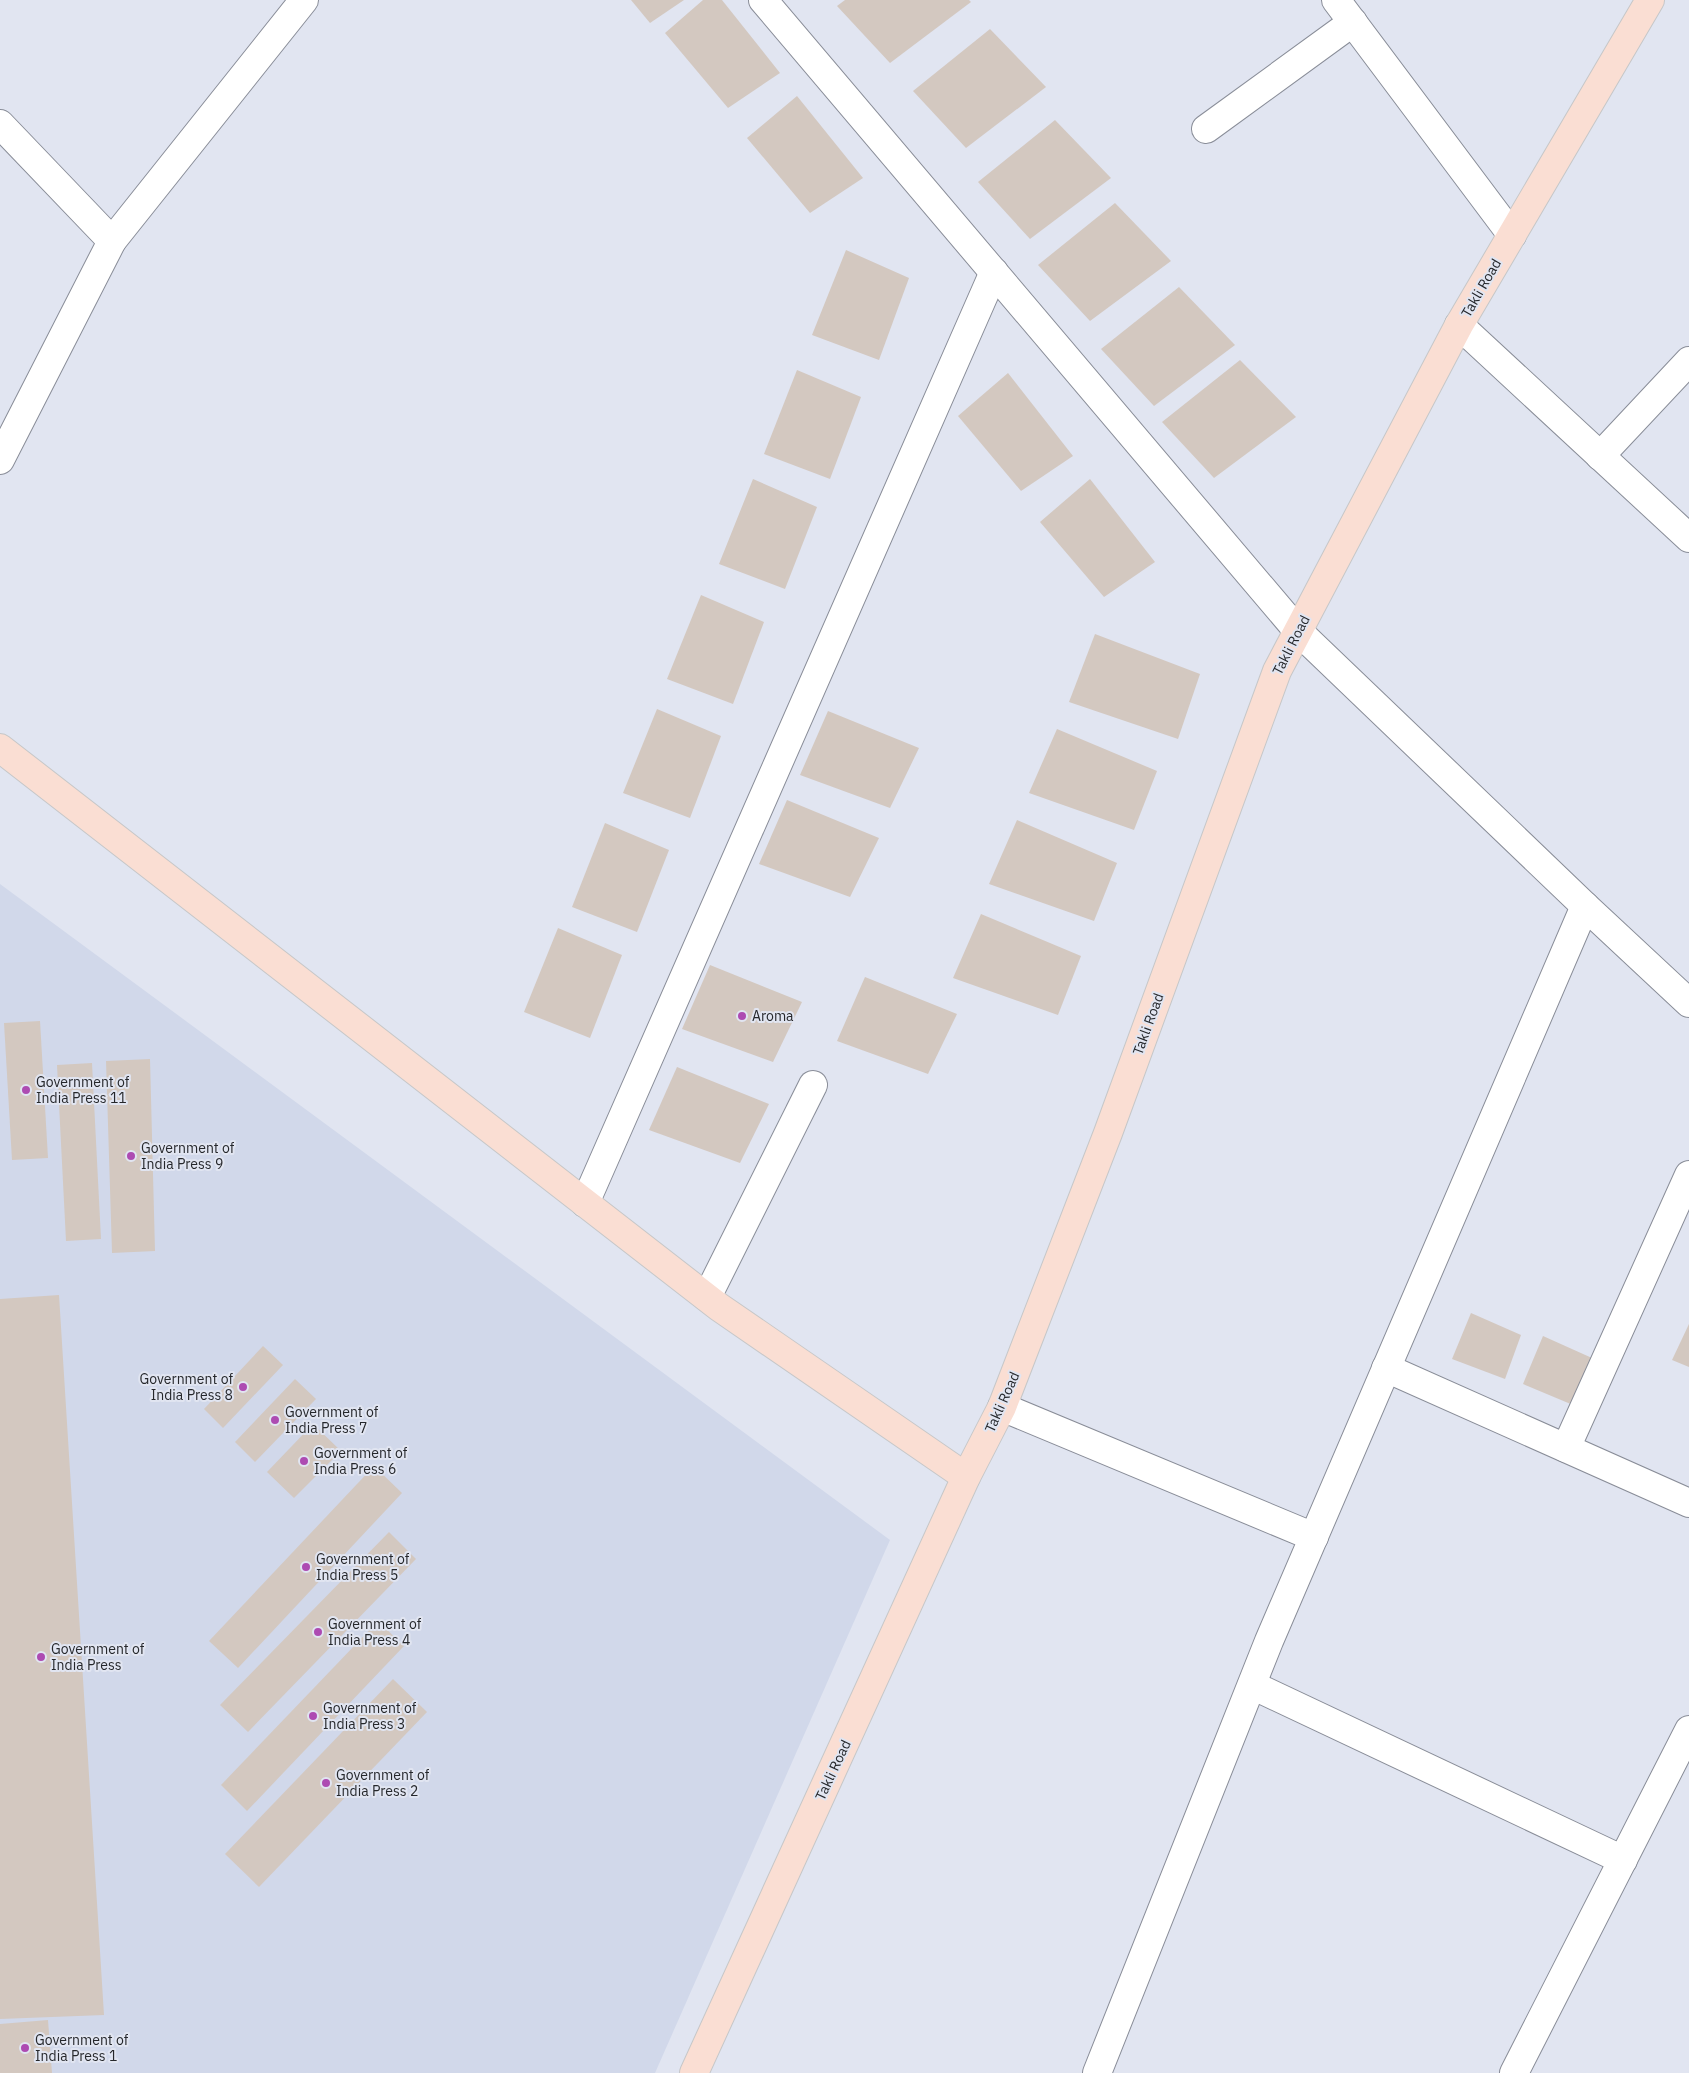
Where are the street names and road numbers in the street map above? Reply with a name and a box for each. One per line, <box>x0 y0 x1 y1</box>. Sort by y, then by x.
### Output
street label: Takli Road <box>1457 255 1505 321</box>
street label: Takli Road <box>1268 612 1314 678</box>
street label: Takli Road <box>1128 991 1168 1057</box>
street label: Takli Road <box>981 1369 1023 1435</box>
street label: Takli Road <box>811 1737 855 1803</box>

